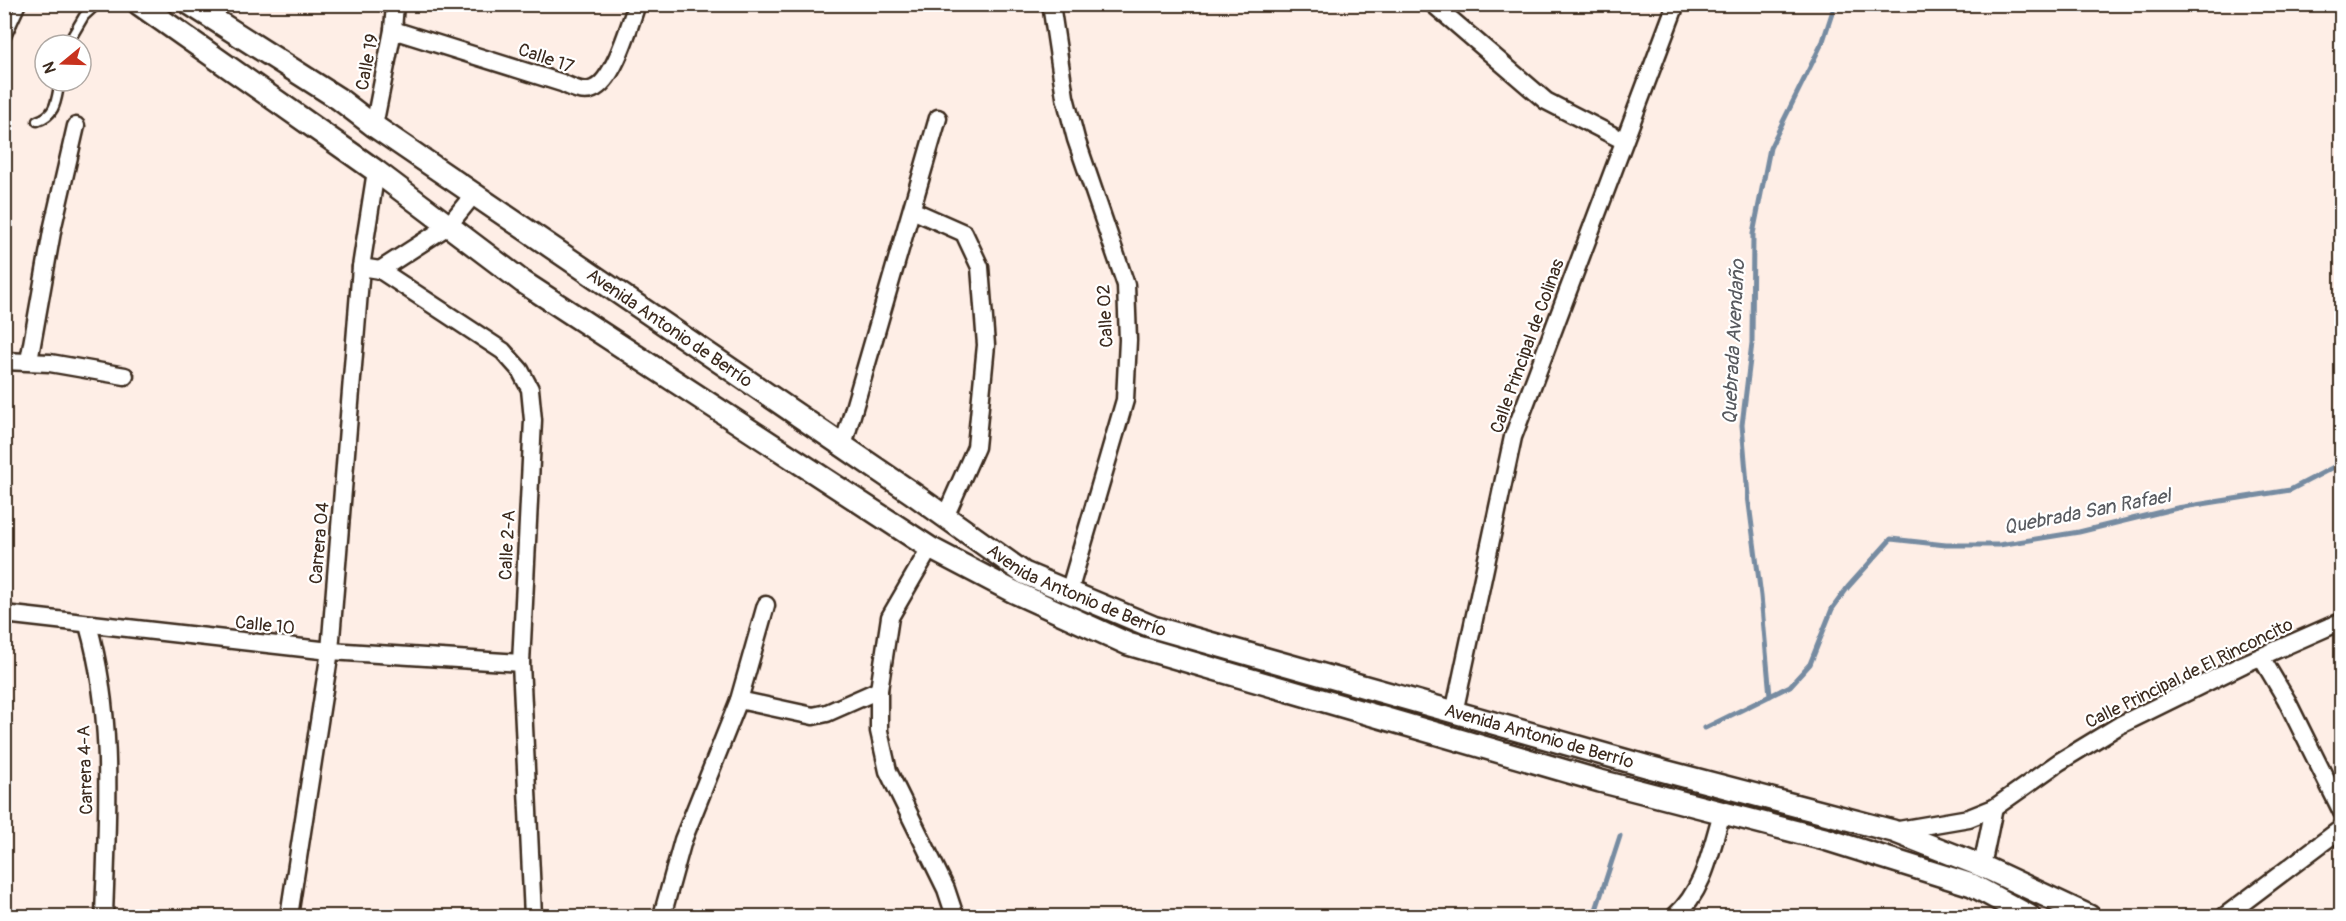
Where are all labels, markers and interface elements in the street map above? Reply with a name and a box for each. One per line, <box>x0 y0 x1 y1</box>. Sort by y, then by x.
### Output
street label: Calle 19 <box>351 32 384 92</box>
north arrow <box>33 33 93 93</box>
street label: Calle 17 <box>515 38 577 79</box>
text: N <box>38 59 61 76</box>
street label: Calle Principal de Colinas <box>1485 256 1570 437</box>
water label: Quebrada Avendaño <box>1717 258 1750 425</box>
street label: Avenida Antonio de Berrío <box>582 264 757 393</box>
street label: Calle 02 <box>1092 284 1119 348</box>
water label: Quebrada San Rafael <box>2001 483 2175 540</box>
street label: Carrera 04 <box>304 501 335 585</box>
street label: Calle 2-A <box>494 509 521 581</box>
street label: Avenida Antonio de Berrío <box>982 539 1169 642</box>
street label: Calle 10 <box>234 611 296 640</box>
street label: Calle Principal de El Rinconcito <box>2081 613 2297 734</box>
street label: Avenida Antonio de Berrío <box>1442 699 1637 774</box>
street label: Carrera 4-A <box>72 725 99 815</box>

